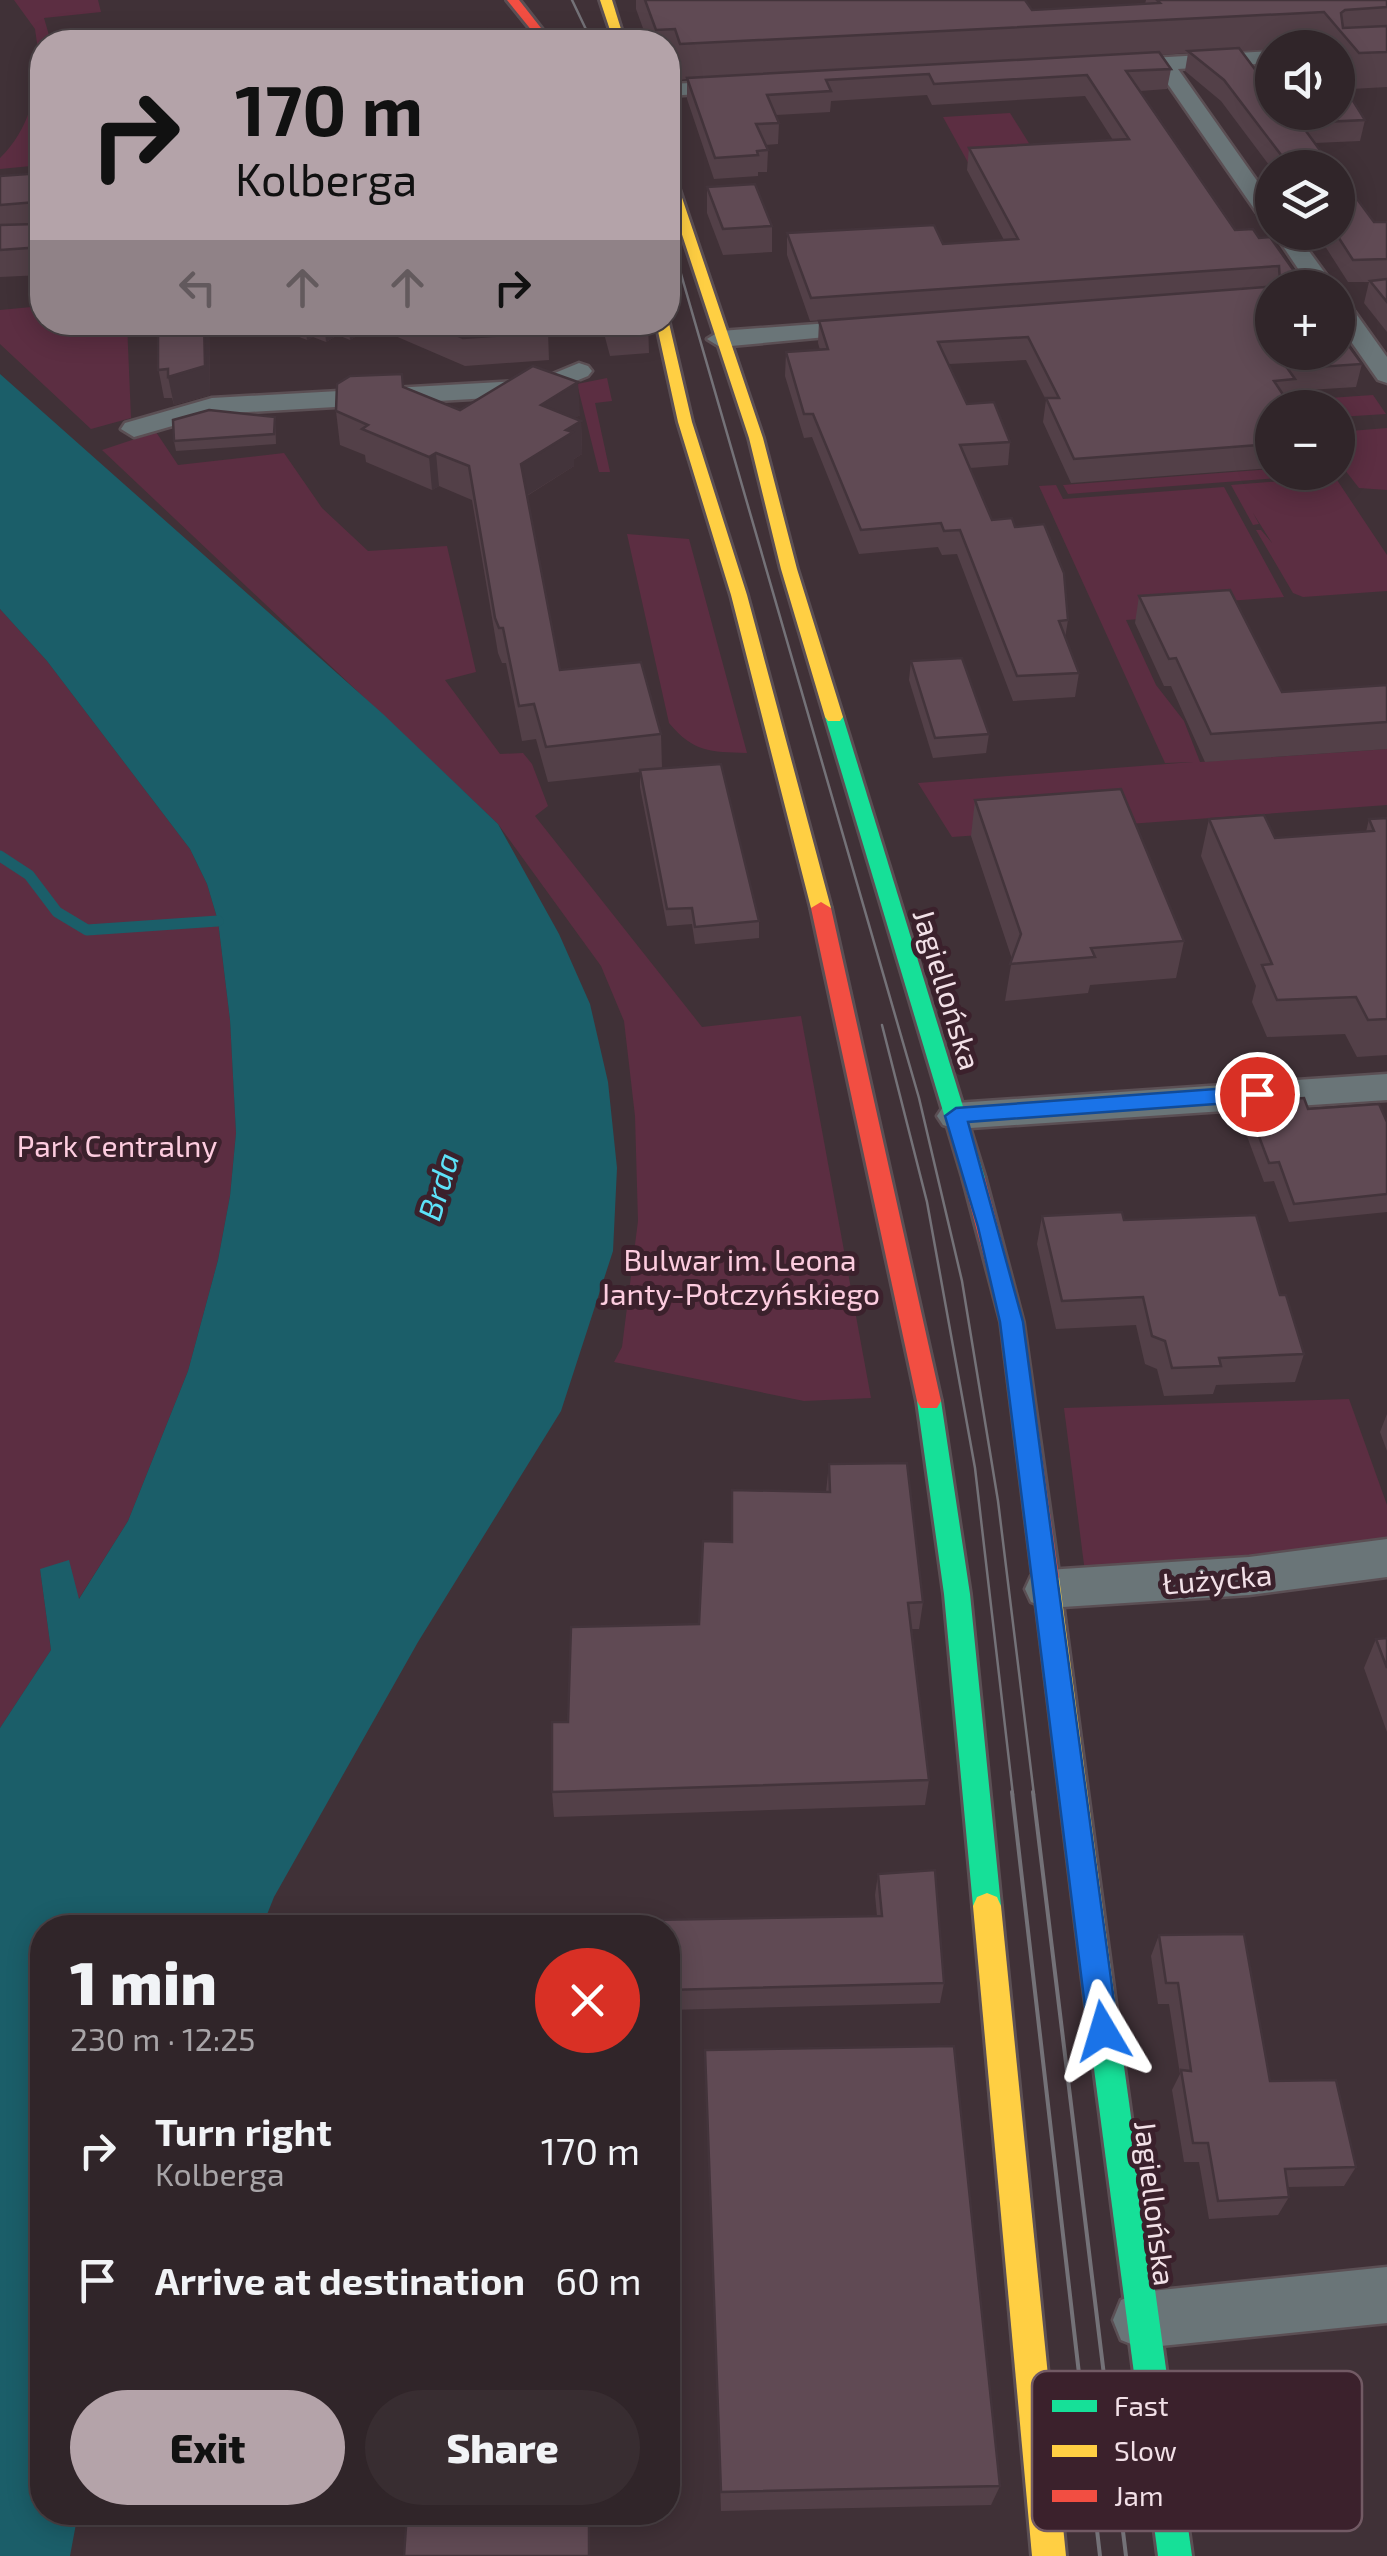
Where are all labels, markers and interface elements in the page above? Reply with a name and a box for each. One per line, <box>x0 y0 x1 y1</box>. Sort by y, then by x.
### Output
map controls <box>1255 30 1355 490</box>
button: sound <box>1255 30 1355 130</box>
text: 170 m <box>235 66 423 150</box>
icon: right <box>70 70 200 200</box>
button: layers <box>1255 150 1355 250</box>
text: Kolberga <box>235 151 417 205</box>
icon: left <box>170 260 225 315</box>
icon: ahead <box>275 260 330 315</box>
icon: ahead <box>380 260 435 315</box>
icon: right <box>485 260 540 315</box>
button: + <box>1255 270 1355 370</box>
button: − <box>1255 390 1355 490</box>
street label: Jagiellońska <box>906 904 990 1074</box>
pin <box>1215 1052 1300 1137</box>
icon: arrive <box>1230 1067 1285 1122</box>
park label: Park Centralny <box>17 1127 217 1163</box>
water label: Brda <box>409 1147 465 1225</box>
park label: Bulwar im. Leona Janty-Połczyńskiego <box>600 1241 880 1311</box>
street label: Łużycka <box>1161 1555 1273 1601</box>
text: 1 min <box>70 1945 217 2017</box>
button: close <box>535 1948 640 2053</box>
position arrow <box>1051 1979 1155 2083</box>
text: 230 m · 12:25 <box>70 2019 255 2057</box>
text: Turn right <box>155 2108 332 2154</box>
street label: Jagiellońska <box>1128 2118 1184 2288</box>
icon: right <box>70 2123 125 2178</box>
text: 170 m <box>541 2127 640 2173</box>
text: Kolberga <box>155 2154 285 2192</box>
icon: arrive <box>70 2253 125 2308</box>
text: Arrive at destination <box>155 2257 525 2303</box>
text: 60 m <box>555 2257 642 2303</box>
legend <box>1032 2371 1362 2531</box>
text: Fast <box>1114 2388 1169 2422</box>
button: Exit <box>70 2390 345 2505</box>
button: Share <box>365 2390 640 2505</box>
text: Slow <box>1114 2433 1177 2467</box>
text: Jam <box>1114 2478 1163 2512</box>

